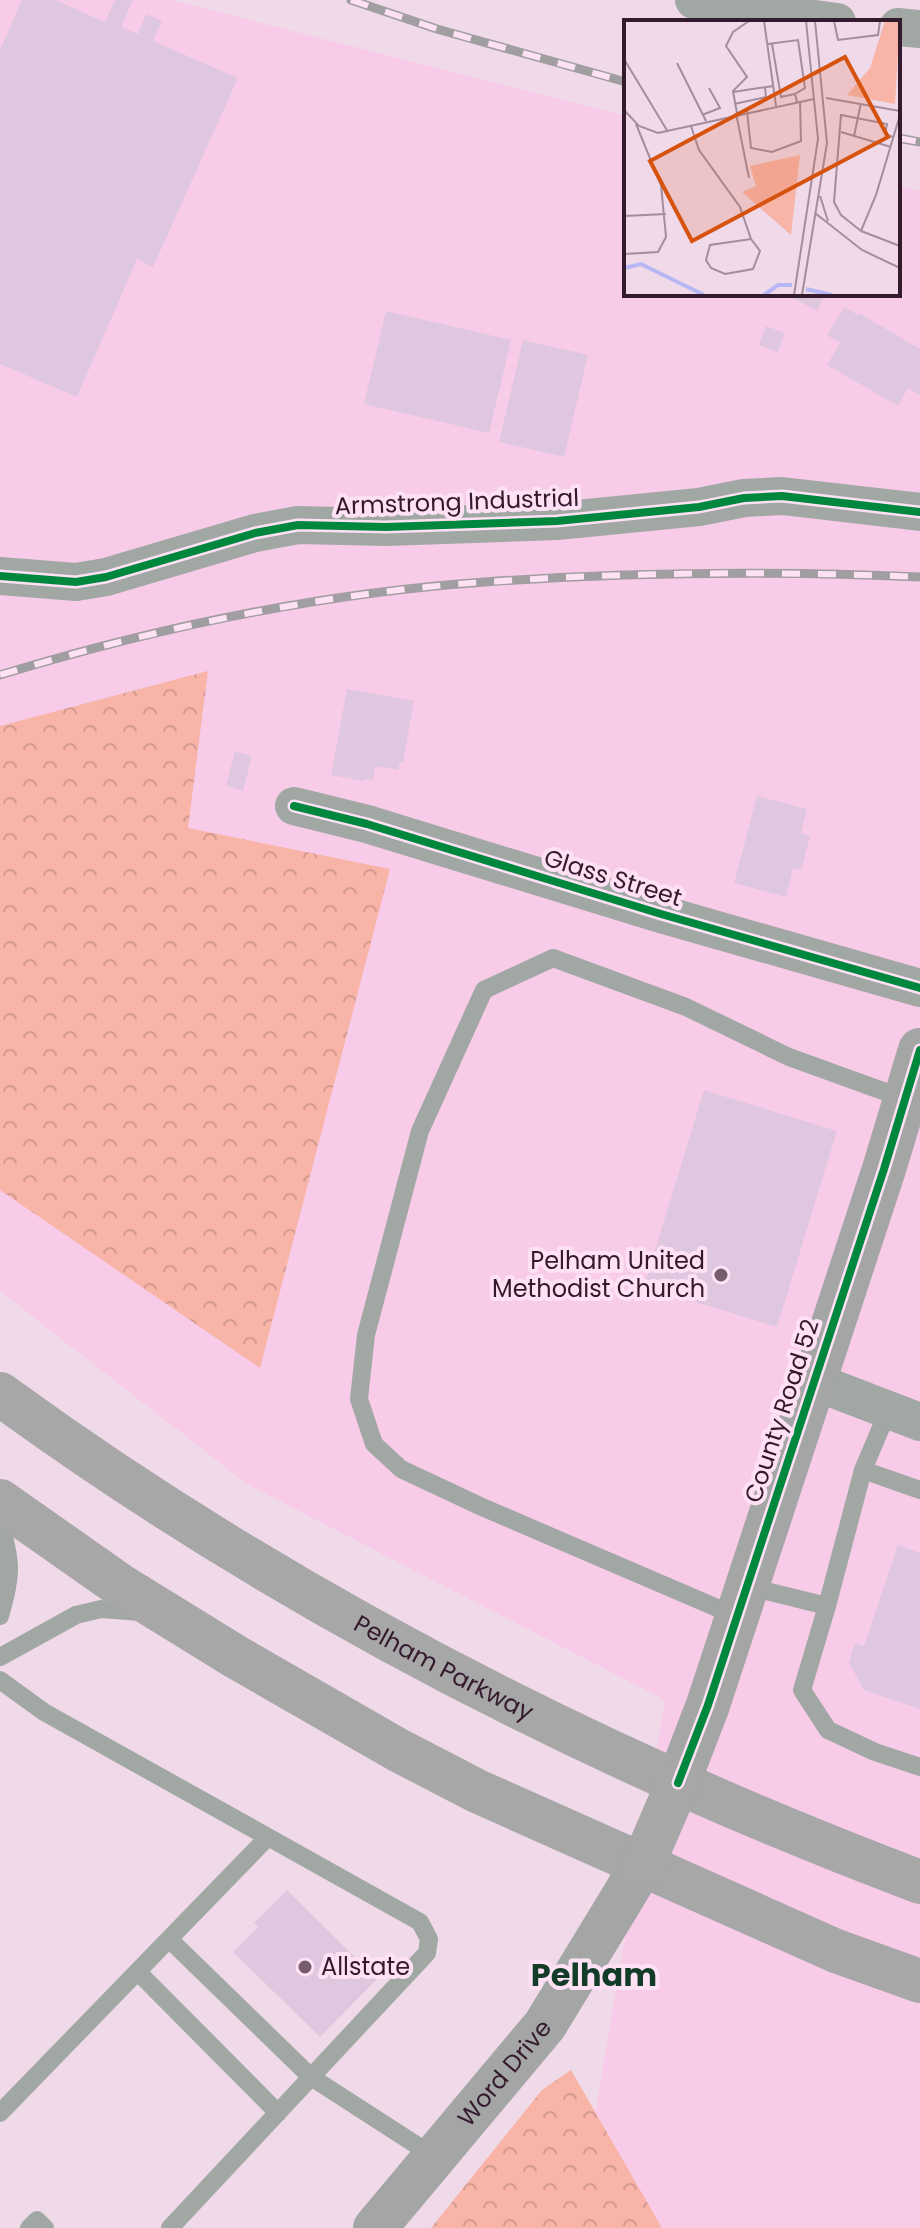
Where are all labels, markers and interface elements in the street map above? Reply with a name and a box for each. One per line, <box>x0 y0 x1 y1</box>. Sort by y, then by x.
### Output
inset map <box>624 20 900 296</box>
street label: Armstrong Industrial <box>334 481 580 522</box>
street label: Glass Street <box>540 841 686 914</box>
place label: Pelham United Methodist Church <box>492 1244 705 1305</box>
marker: Pelham United Methodist Church <box>712 1266 730 1284</box>
street label: County Road 52 <box>736 1315 827 1507</box>
street label: Pelham Parkway <box>348 1607 540 1729</box>
place label: Allstate <box>321 1950 410 1983</box>
district label: Pelham <box>531 1952 657 1997</box>
marker: Allstate <box>296 1958 314 1976</box>
street label: Word Drive <box>450 2012 559 2133</box>

